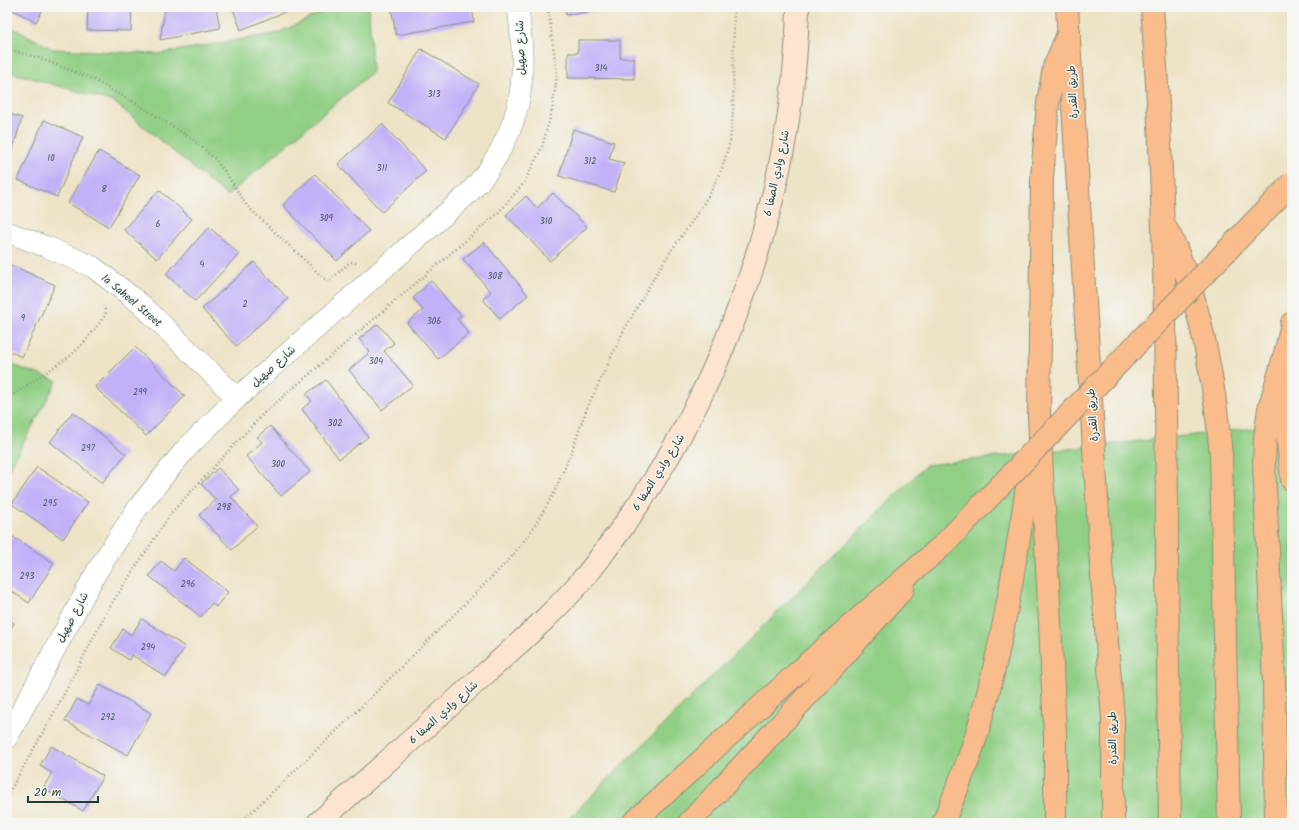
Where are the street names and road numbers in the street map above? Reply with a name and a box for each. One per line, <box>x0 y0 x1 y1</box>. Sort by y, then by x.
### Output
street label: شارع صهيل <box>511 20 531 76</box>
street label: طريق القدرة <box>1063 65 1083 119</box>
street label: شارع وادي الصفا 6 <box>759 128 795 218</box>
street label: 1a Saheel Street <box>97 270 166 332</box>
street label: شارع صهيل <box>247 342 300 392</box>
street label: طريق القدرة <box>1082 388 1104 442</box>
street label: شارع وادي الصفا 6 <box>628 430 690 515</box>
street label: شارع صهيل <box>52 589 94 646</box>
street label: شارع وادي الصفا 6 <box>405 677 482 749</box>
street label: طريق القدرة <box>1104 711 1122 765</box>

